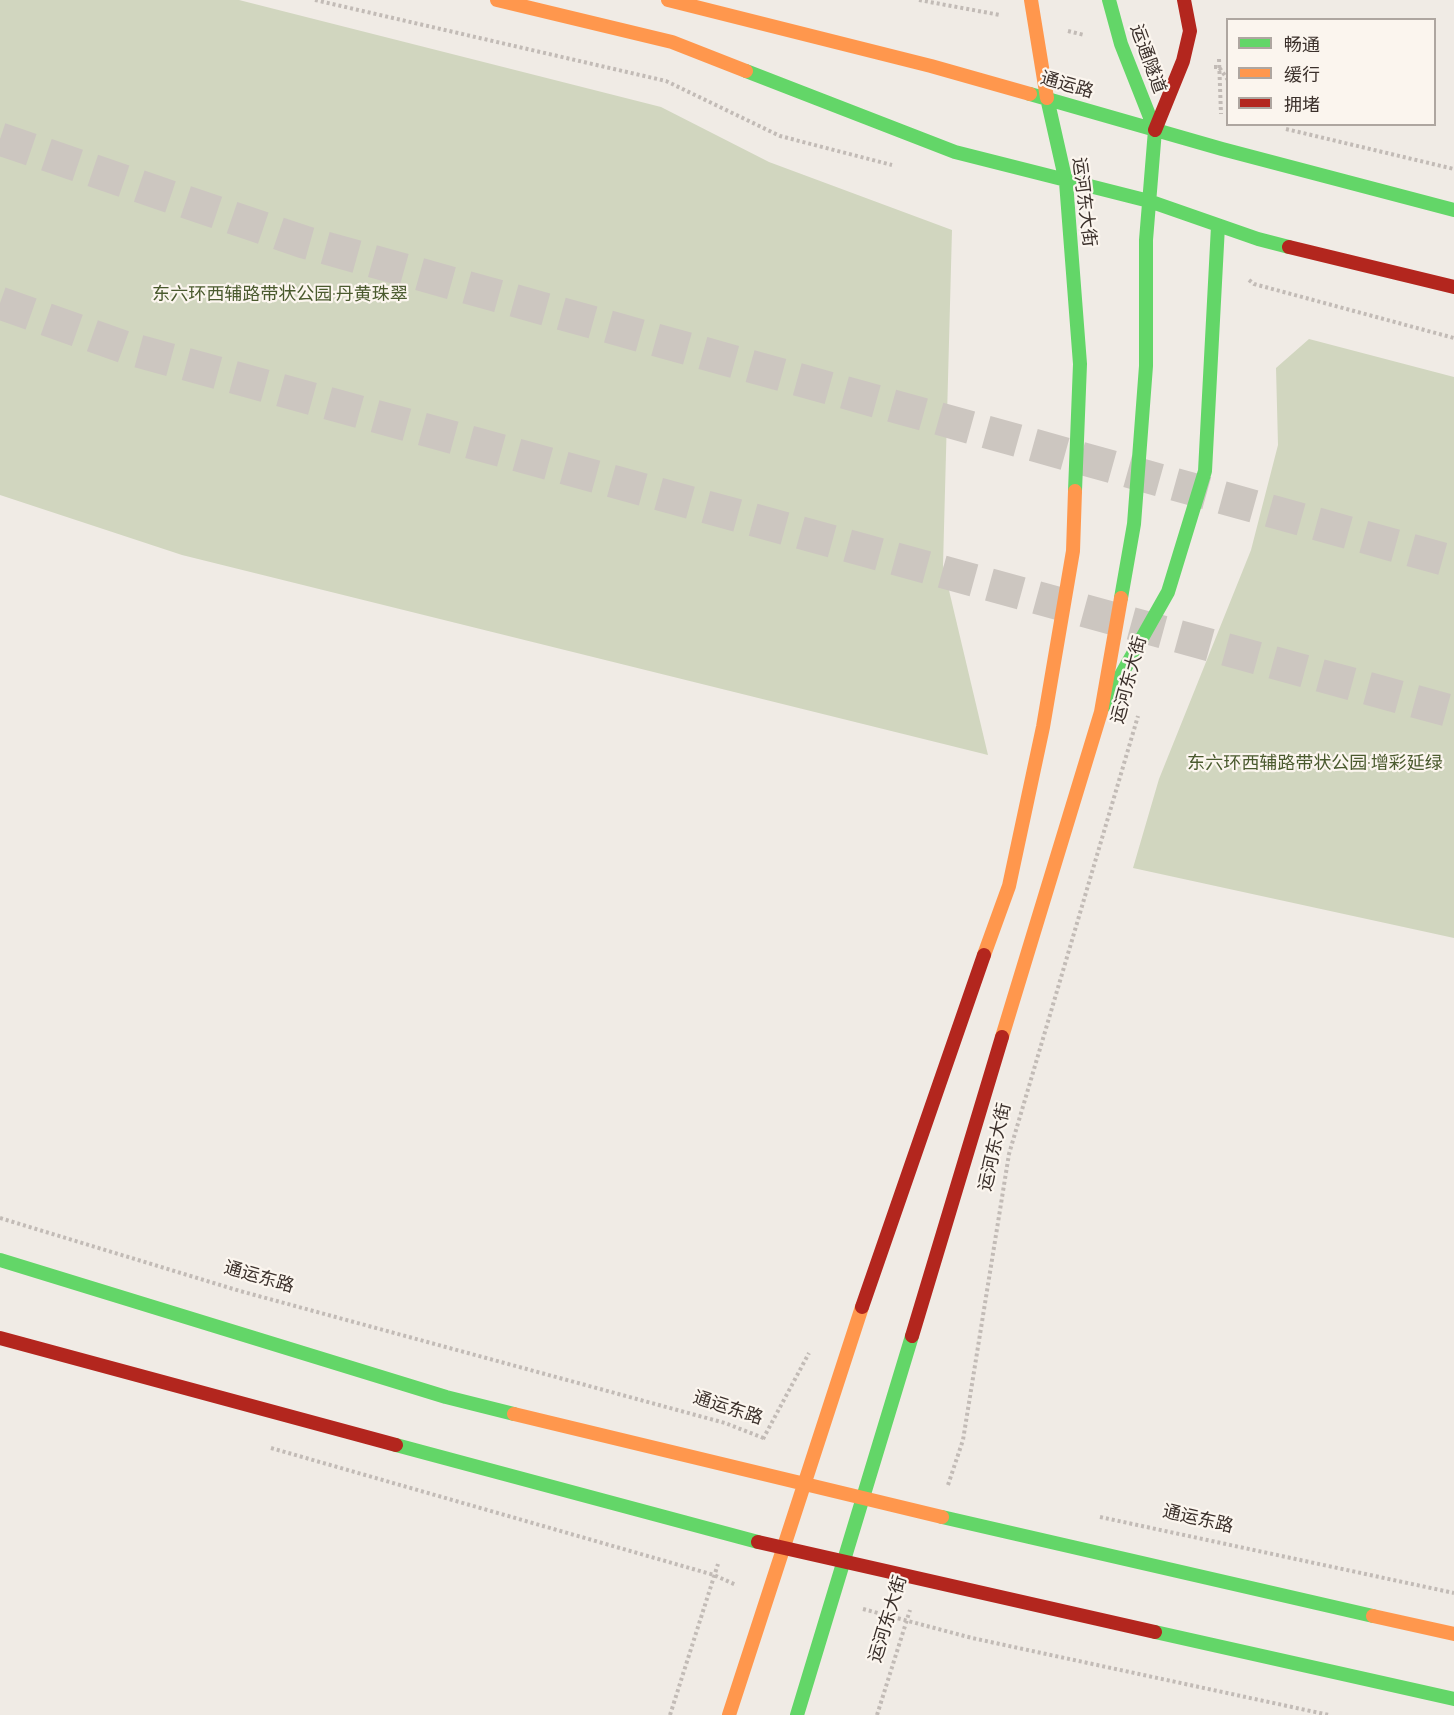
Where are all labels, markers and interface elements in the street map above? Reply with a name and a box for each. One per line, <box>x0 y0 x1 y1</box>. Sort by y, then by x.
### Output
legend <box>1226 18 1436 126</box>
street label: 运通隧道 <box>1126 21 1170 97</box>
text: 畅通 <box>1284 34 1320 55</box>
text: 缓行 <box>1284 64 1320 85</box>
street label: 通运路 <box>1038 67 1096 103</box>
text: 拥堵 <box>1284 94 1320 115</box>
street label: 运河东大街 <box>1068 156 1100 248</box>
park label: 东六环西辅路带状公园·丹黄珠翠 <box>152 284 408 306</box>
street label: 运河东大街 <box>1107 634 1151 726</box>
park label: 东六环西辅路带状公园·增彩延绿 <box>1187 753 1443 775</box>
street label: 运河东大街 <box>974 1101 1016 1193</box>
street label: 通运东路 <box>221 1257 297 1297</box>
street label: 通运东路 <box>690 1387 766 1429</box>
street label: 通运东路 <box>1160 1500 1236 1538</box>
street label: 运河东大街 <box>865 1573 911 1665</box>

